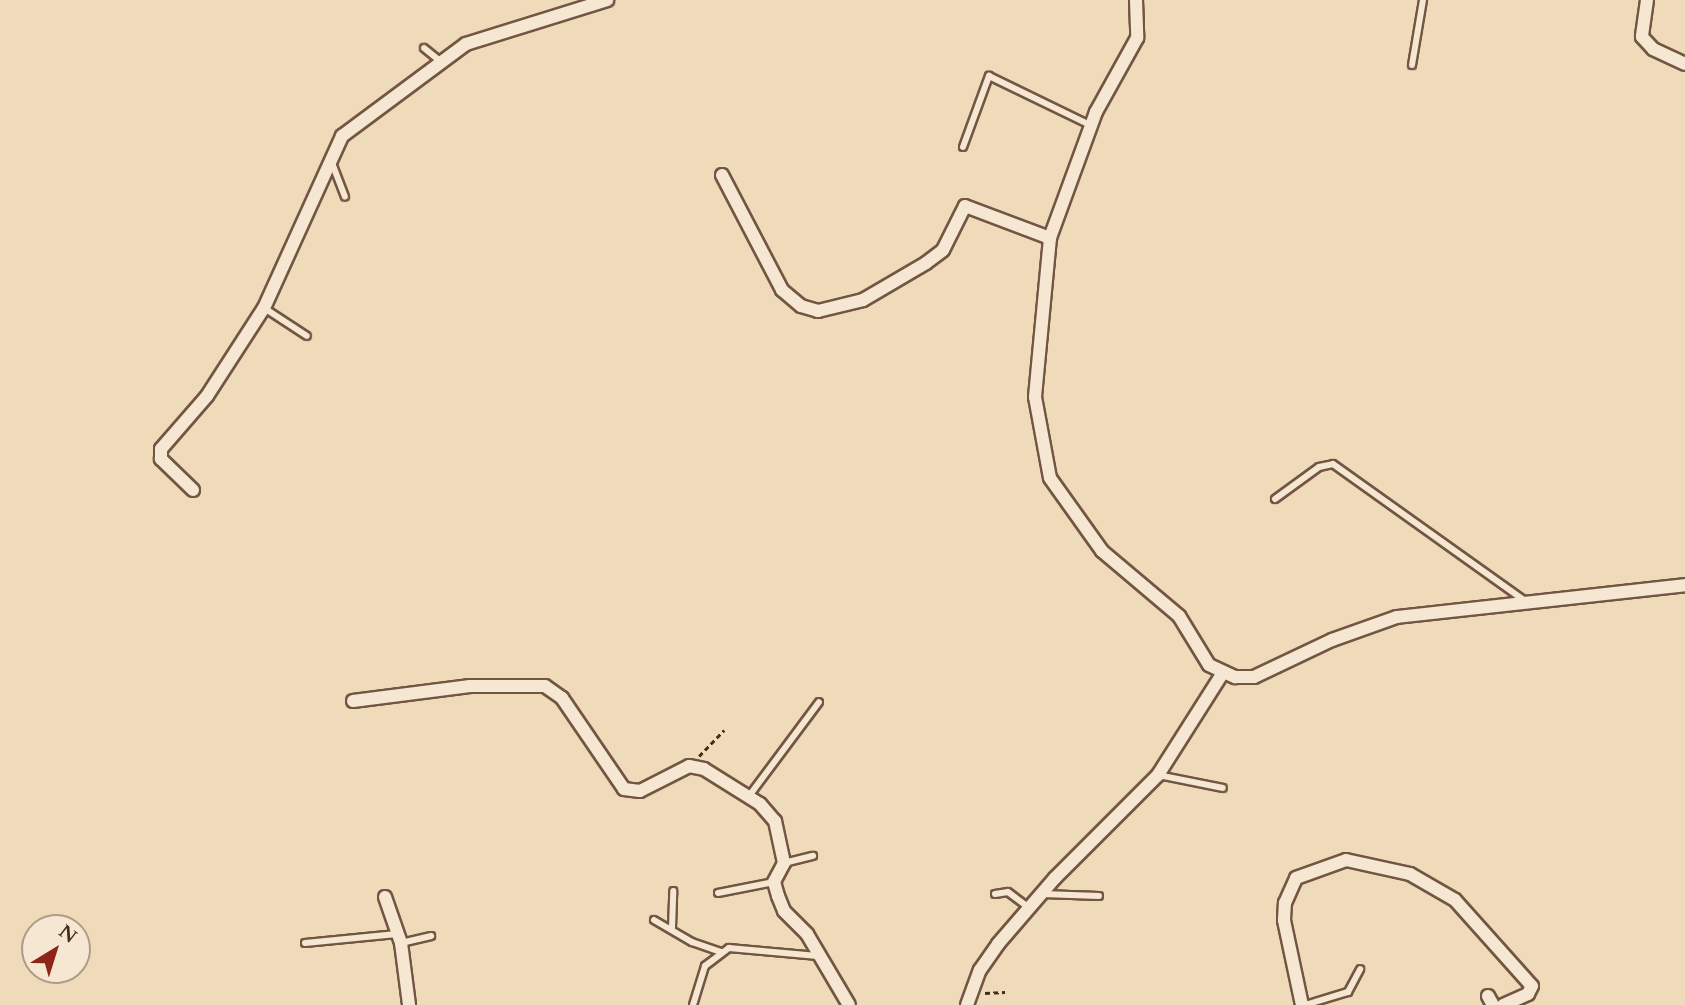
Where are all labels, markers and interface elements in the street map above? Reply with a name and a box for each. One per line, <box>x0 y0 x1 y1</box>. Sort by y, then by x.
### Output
north arrow <box>21 914 91 984</box>
text: N <box>53 919 82 949</box>

